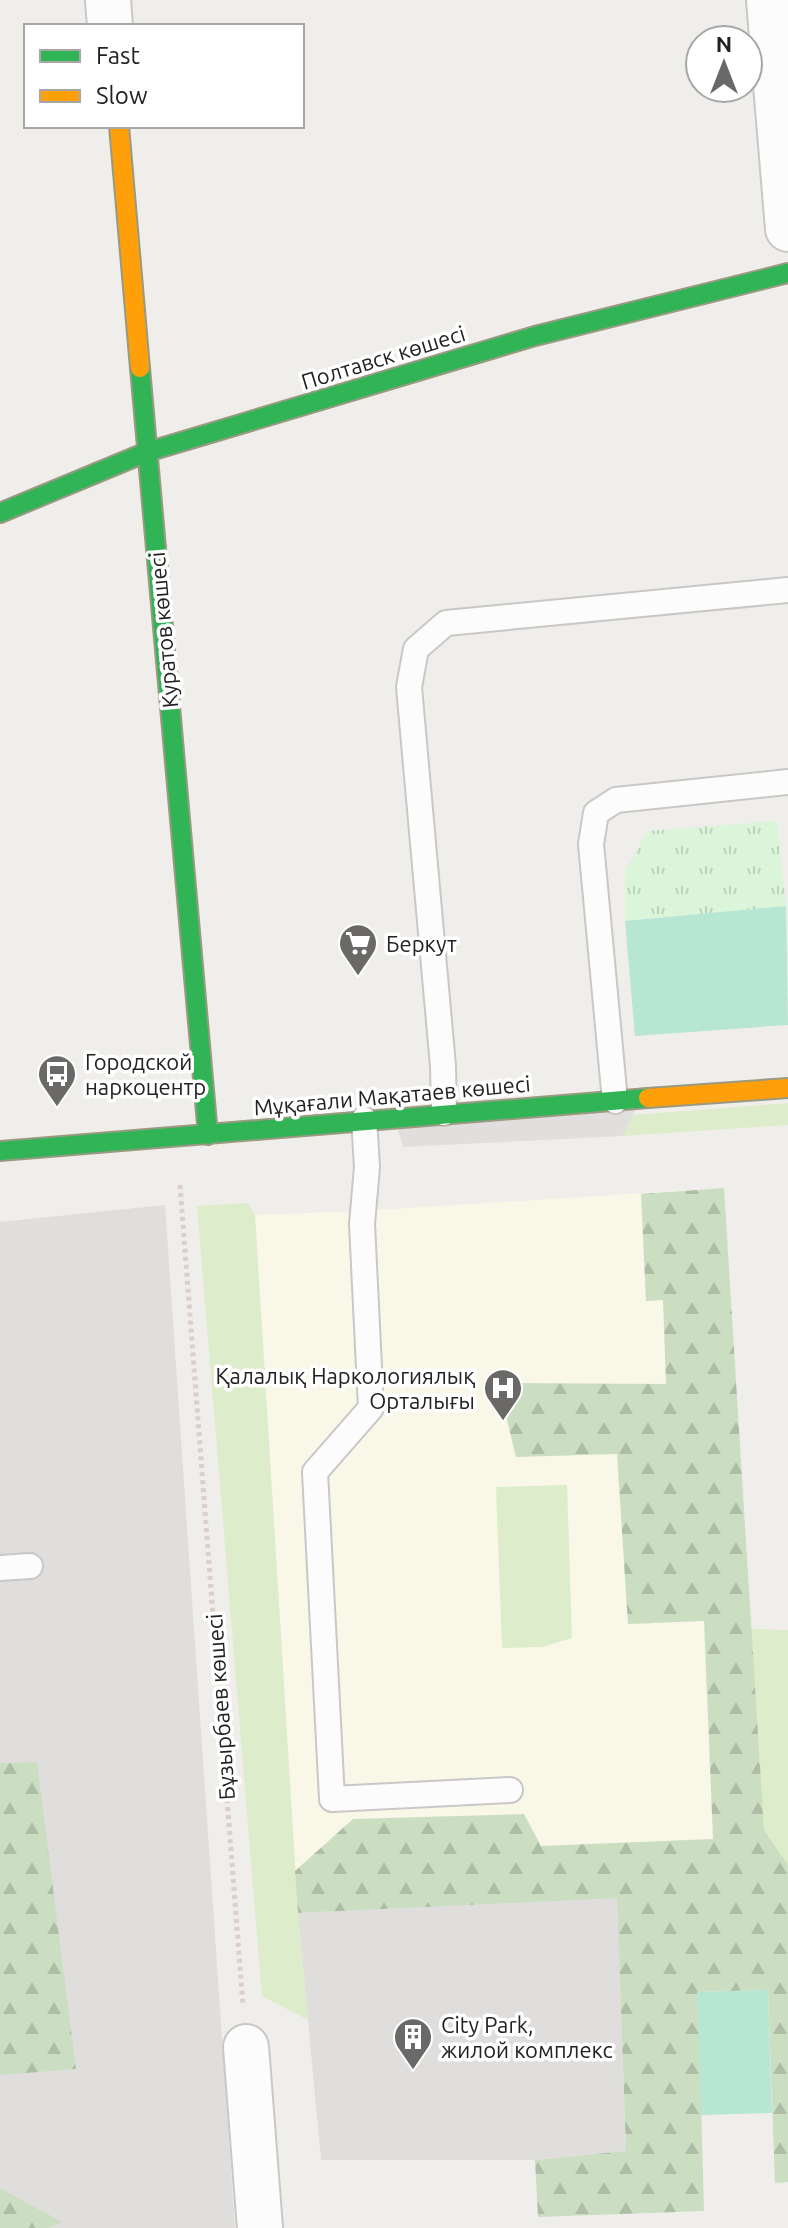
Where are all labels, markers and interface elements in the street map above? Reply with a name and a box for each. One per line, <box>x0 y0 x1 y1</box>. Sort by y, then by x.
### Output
legend <box>24 24 304 128</box>
north arrow <box>684 24 764 104</box>
text: N <box>716 31 732 56</box>
text: Fast <box>96 42 140 69</box>
text: Slow <box>96 82 148 109</box>
street label: Полтавск көшесі <box>298 320 468 394</box>
street label: Куратов көшесі <box>144 551 182 709</box>
supermarket icon: Беркут <box>337 922 379 977</box>
place label: Беркут <box>386 931 457 956</box>
place label: Городской наркоцентр <box>85 1049 206 1099</box>
bus stop icon: Городской наркоцентр <box>36 1053 78 1108</box>
street label: Мұқағали Мақатаев көшесі <box>253 1070 531 1120</box>
place label: Қалалық Наркологиялық Орталығы <box>216 1363 475 1413</box>
hospital icon: Қалалық Наркологиялық Орталығы <box>482 1367 524 1422</box>
street label: Бұзырбаев көшесі <box>201 1613 239 1801</box>
place label: City Park, жилой комплекс <box>441 2012 613 2062</box>
building icon: City Park, жилой комплекс <box>392 2016 434 2071</box>

